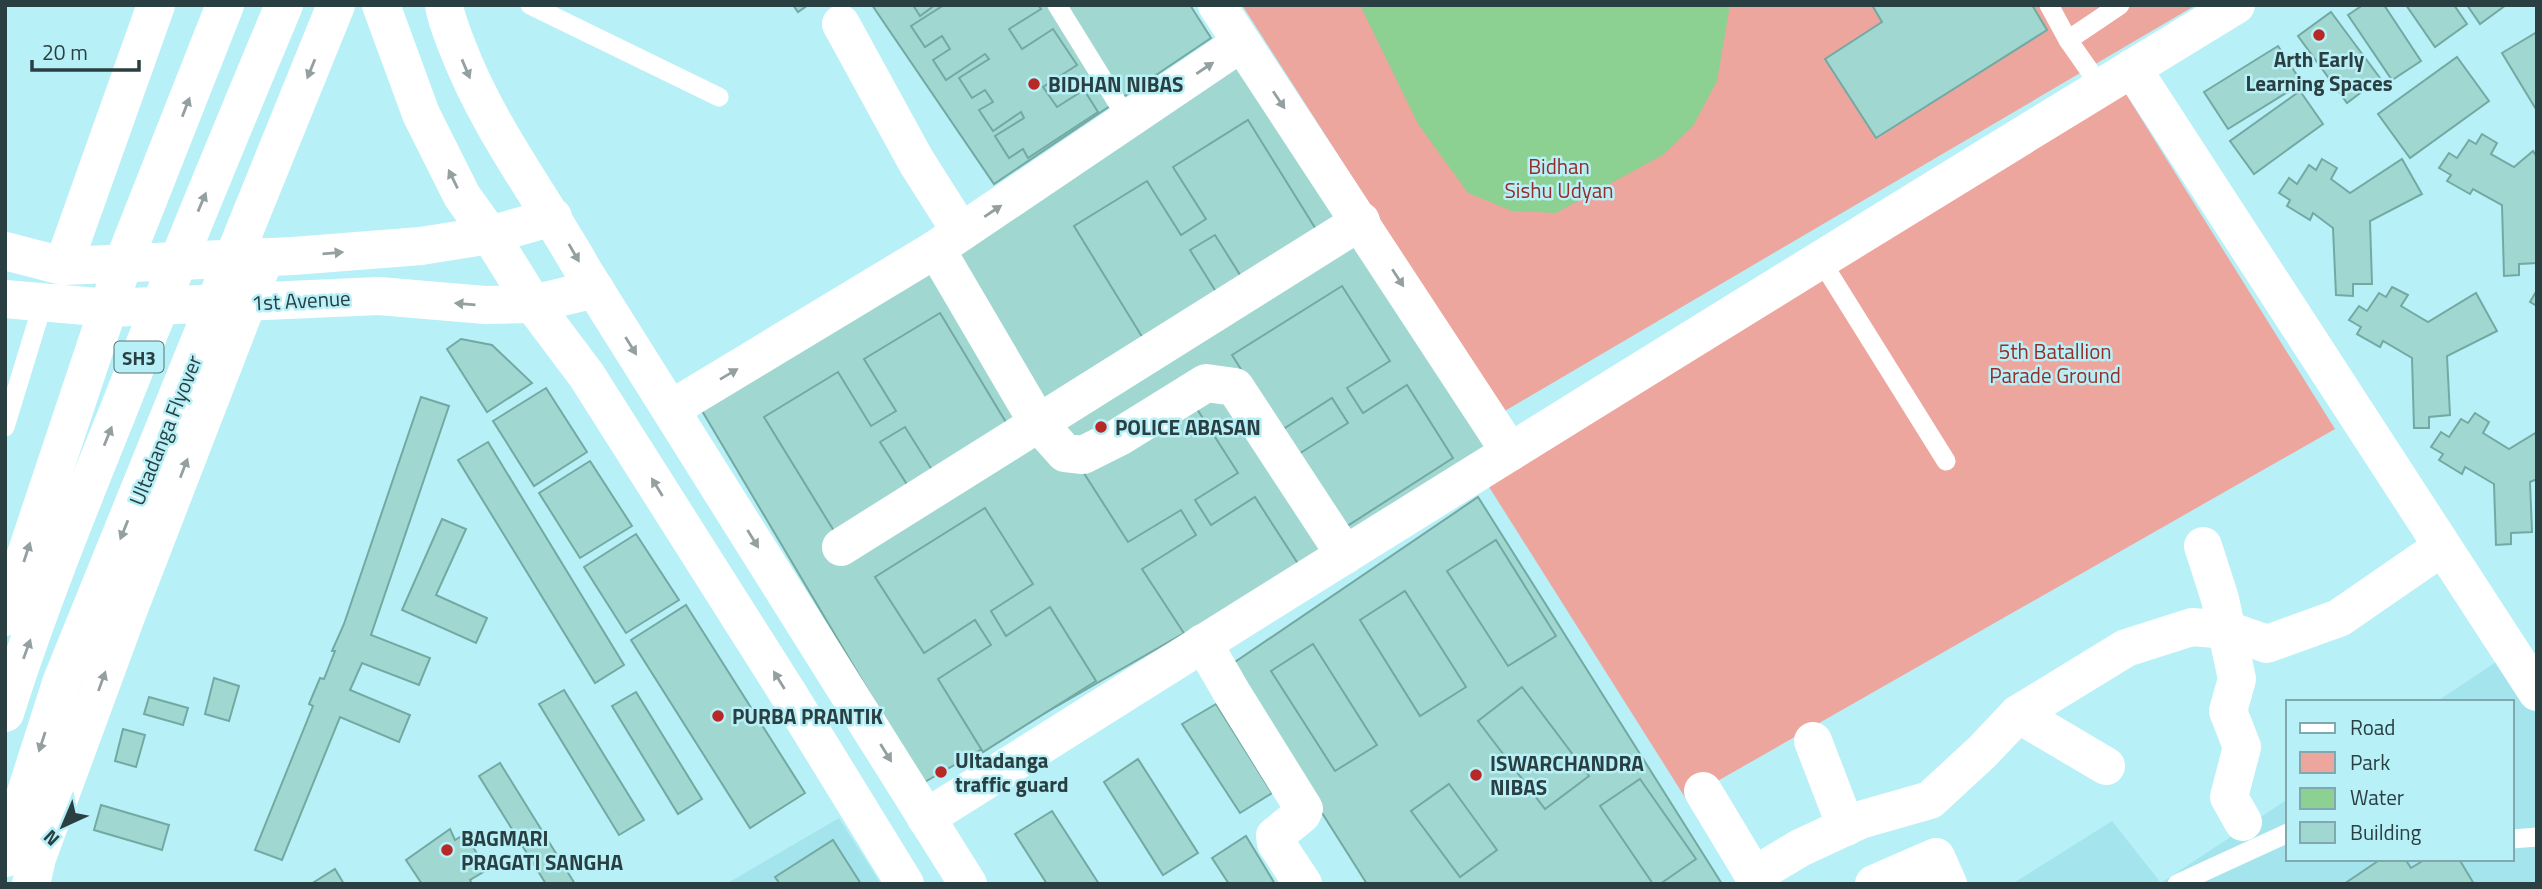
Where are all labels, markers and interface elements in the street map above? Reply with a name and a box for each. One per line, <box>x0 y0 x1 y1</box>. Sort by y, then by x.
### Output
marker: Arth Early Learning Spaces <box>2311 27 2327 43</box>
scale bar <box>32 28 138 72</box>
text: 20 m <box>42 36 88 68</box>
place label: Arth Early Learning Spaces <box>2245 43 2393 99</box>
one-way arrow <box>305 58 316 79</box>
one-way arrow <box>461 59 472 80</box>
one-way arrow <box>1196 61 1214 75</box>
place label: BIDHAN NIBAS <box>1048 68 1183 100</box>
marker: BIDHAN NIBAS <box>1026 76 1042 92</box>
one-way arrow <box>1273 90 1286 110</box>
one-way arrow <box>180 96 191 117</box>
park label: Bidhan Sishu Udyan <box>1504 150 1614 206</box>
one-way arrow <box>447 168 458 189</box>
one-way arrow <box>196 191 207 212</box>
one-way arrow <box>984 204 1002 218</box>
one-way arrow <box>567 243 579 263</box>
one-way arrow <box>322 247 344 258</box>
one-way arrow <box>1391 269 1404 288</box>
street label: 1st Avenue <box>251 281 351 319</box>
one-way arrow <box>453 298 475 309</box>
park label: 5th Batallion Parade Ground <box>1989 335 2121 391</box>
one-way arrow <box>625 337 638 356</box>
road number: SH3 <box>114 342 164 372</box>
street label: Ultadanga Flyover <box>120 350 210 510</box>
one-way arrow <box>720 367 739 380</box>
place label: POLICE ABASAN <box>1115 411 1261 443</box>
marker: POLICE ABASAN <box>1093 419 1109 435</box>
one-way arrow <box>102 425 113 446</box>
one-way arrow <box>178 458 189 479</box>
one-way arrow <box>651 478 664 497</box>
one-way arrow <box>119 520 130 541</box>
one-way arrow <box>746 529 759 548</box>
one-way arrow <box>22 541 33 562</box>
one-way arrow <box>22 638 33 659</box>
one-way arrow <box>97 670 108 691</box>
one-way arrow <box>773 670 786 689</box>
place label: PURBA PRANTIK <box>732 700 883 732</box>
legend <box>2286 700 2514 861</box>
marker: PURBA PRANTIK <box>710 708 726 724</box>
text: Road <box>2350 711 2395 743</box>
one-way arrow <box>36 732 46 753</box>
one-way arrow <box>879 743 892 762</box>
place label: Ultadanga traffic guard <box>955 744 1068 800</box>
text: Park <box>2350 746 2390 778</box>
place label: ISWARCHANDRA NIBAS <box>1490 747 1644 803</box>
marker: Ultadanga traffic guard <box>933 764 949 780</box>
marker: ISWARCHANDRA NIBAS <box>1468 767 1484 783</box>
text: Water <box>2350 781 2404 813</box>
north arrow <box>28 791 98 861</box>
text: Building <box>2350 816 2422 848</box>
place label: BAGMARI PRAGATI SANGHA <box>461 822 624 878</box>
text: N <box>36 824 66 854</box>
marker: BAGMARI PRAGATI SANGHA <box>439 842 455 858</box>

